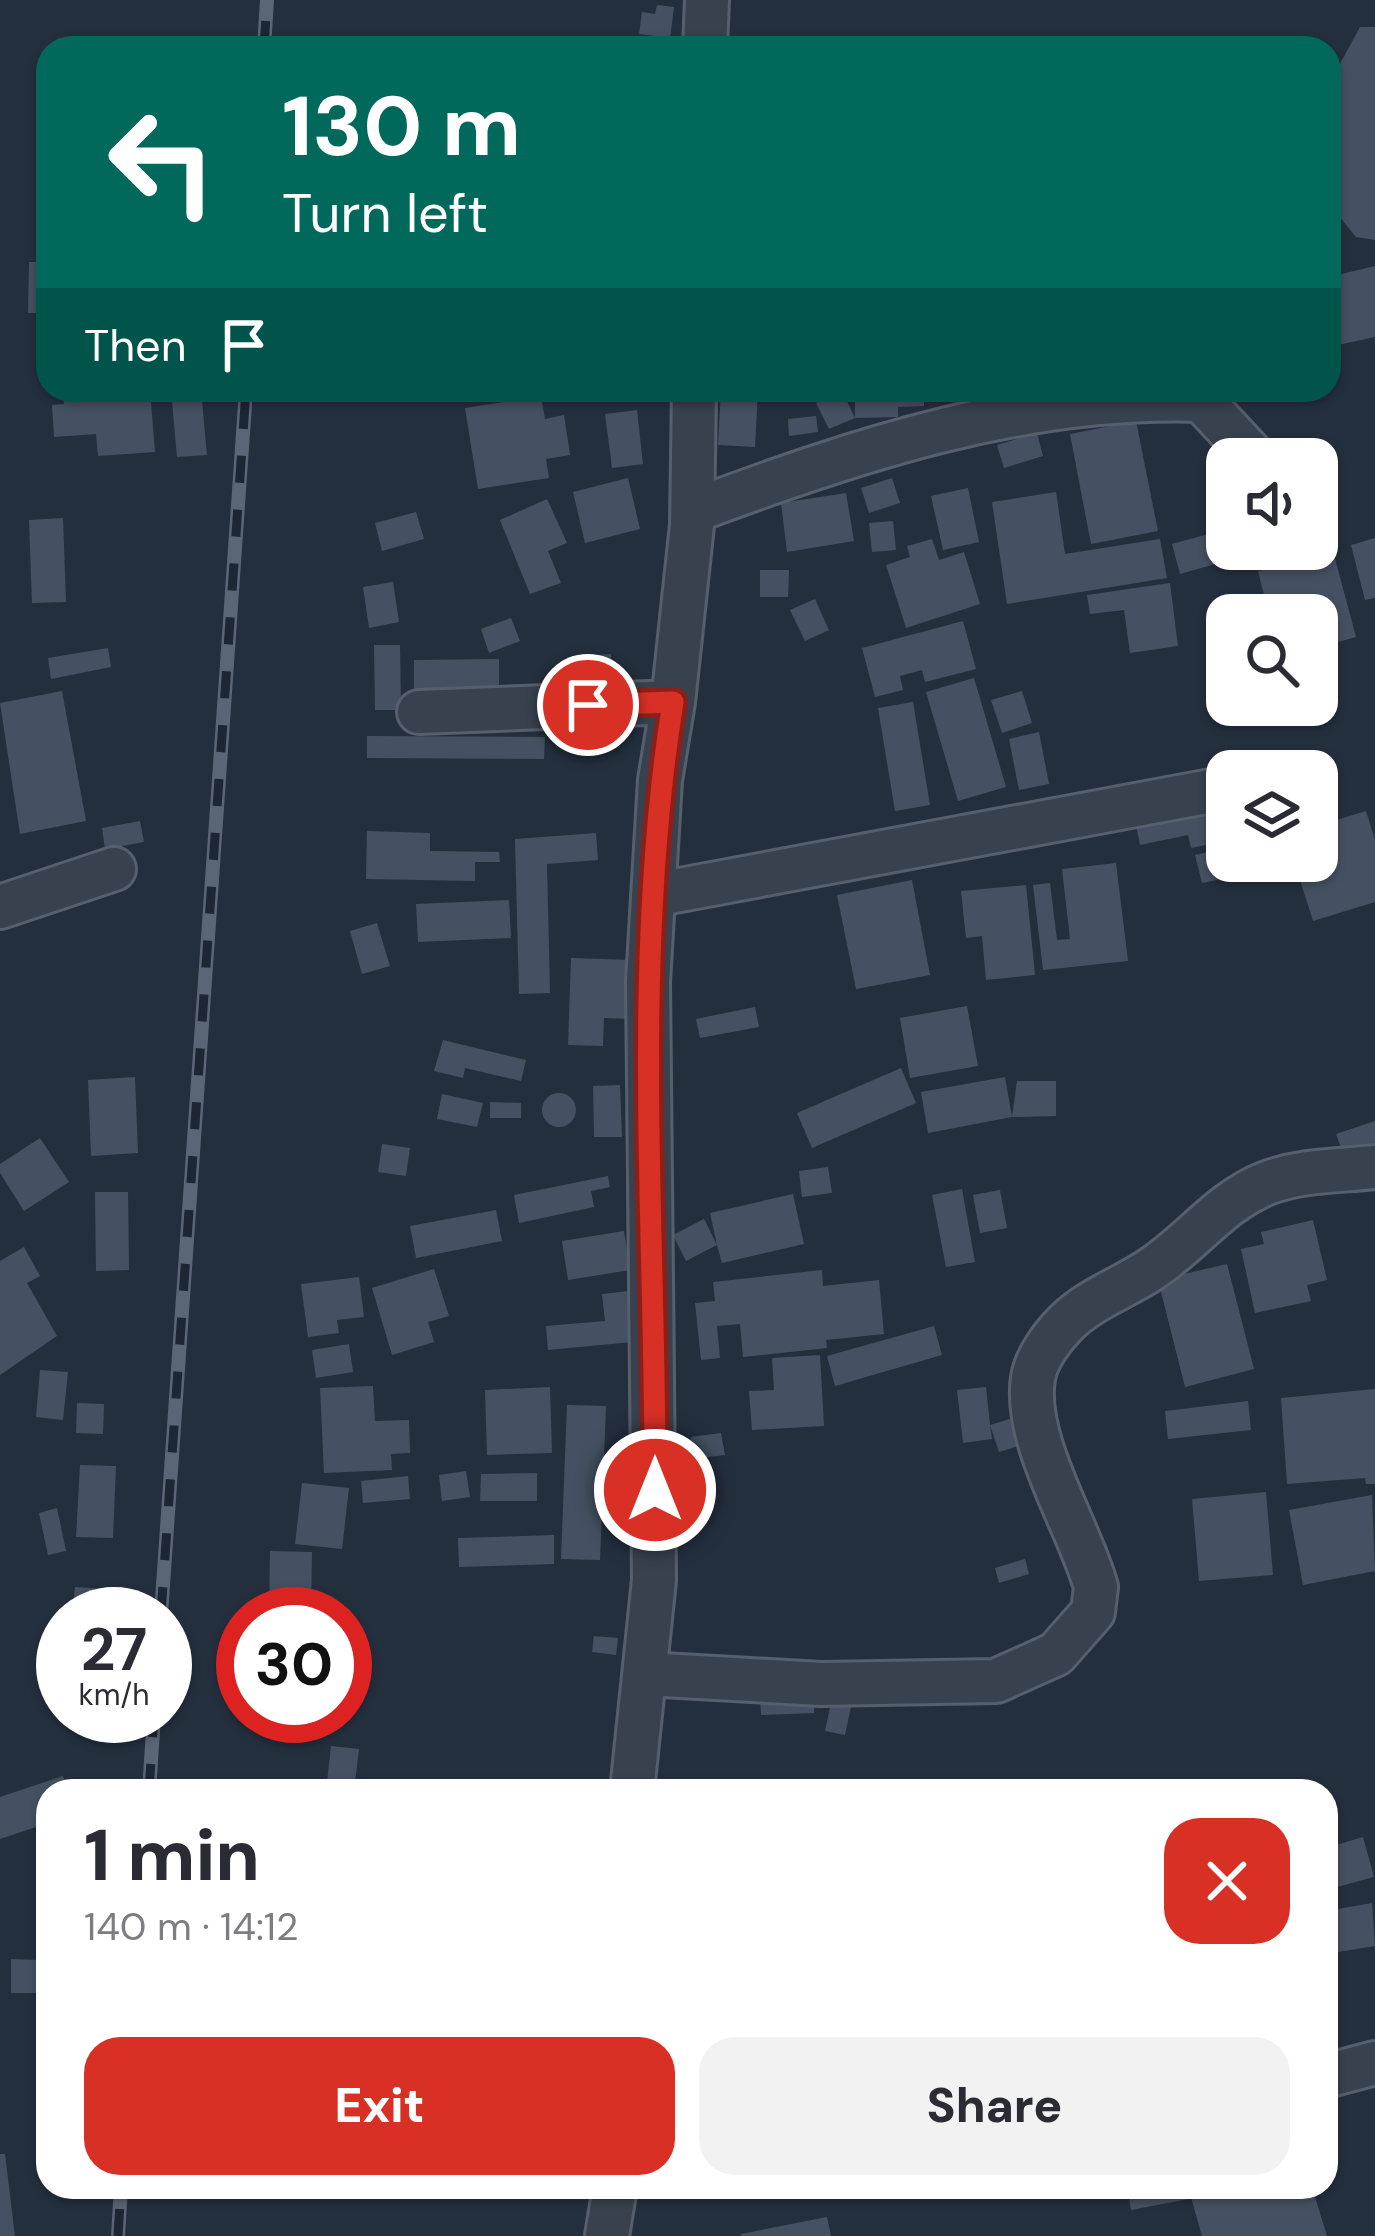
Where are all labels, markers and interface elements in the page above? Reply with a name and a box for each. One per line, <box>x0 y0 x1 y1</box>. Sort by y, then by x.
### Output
text: 130 m <box>282 72 521 181</box>
icon: left <box>84 84 240 240</box>
text: Turn left <box>282 178 488 249</box>
icon: arrive <box>211 312 277 378</box>
text: Then <box>84 316 187 375</box>
map controls <box>1206 438 1338 882</box>
button: sound <box>1206 438 1338 570</box>
button: search <box>1206 594 1338 726</box>
pin <box>537 654 639 756</box>
icon: arrive <box>555 672 621 738</box>
button: layers <box>1206 750 1338 882</box>
position arrow <box>592 1427 718 1553</box>
speed limit sign: 30 <box>216 1587 372 1743</box>
text: 27 <box>81 1610 147 1689</box>
text: km/h <box>79 1675 149 1714</box>
text: 1 min <box>84 1809 260 1902</box>
button: close <box>1164 1818 1290 1944</box>
text: 140 m · 14:12 <box>84 1901 298 1952</box>
button: Exit <box>84 2037 675 2175</box>
button: Share <box>699 2037 1290 2175</box>

